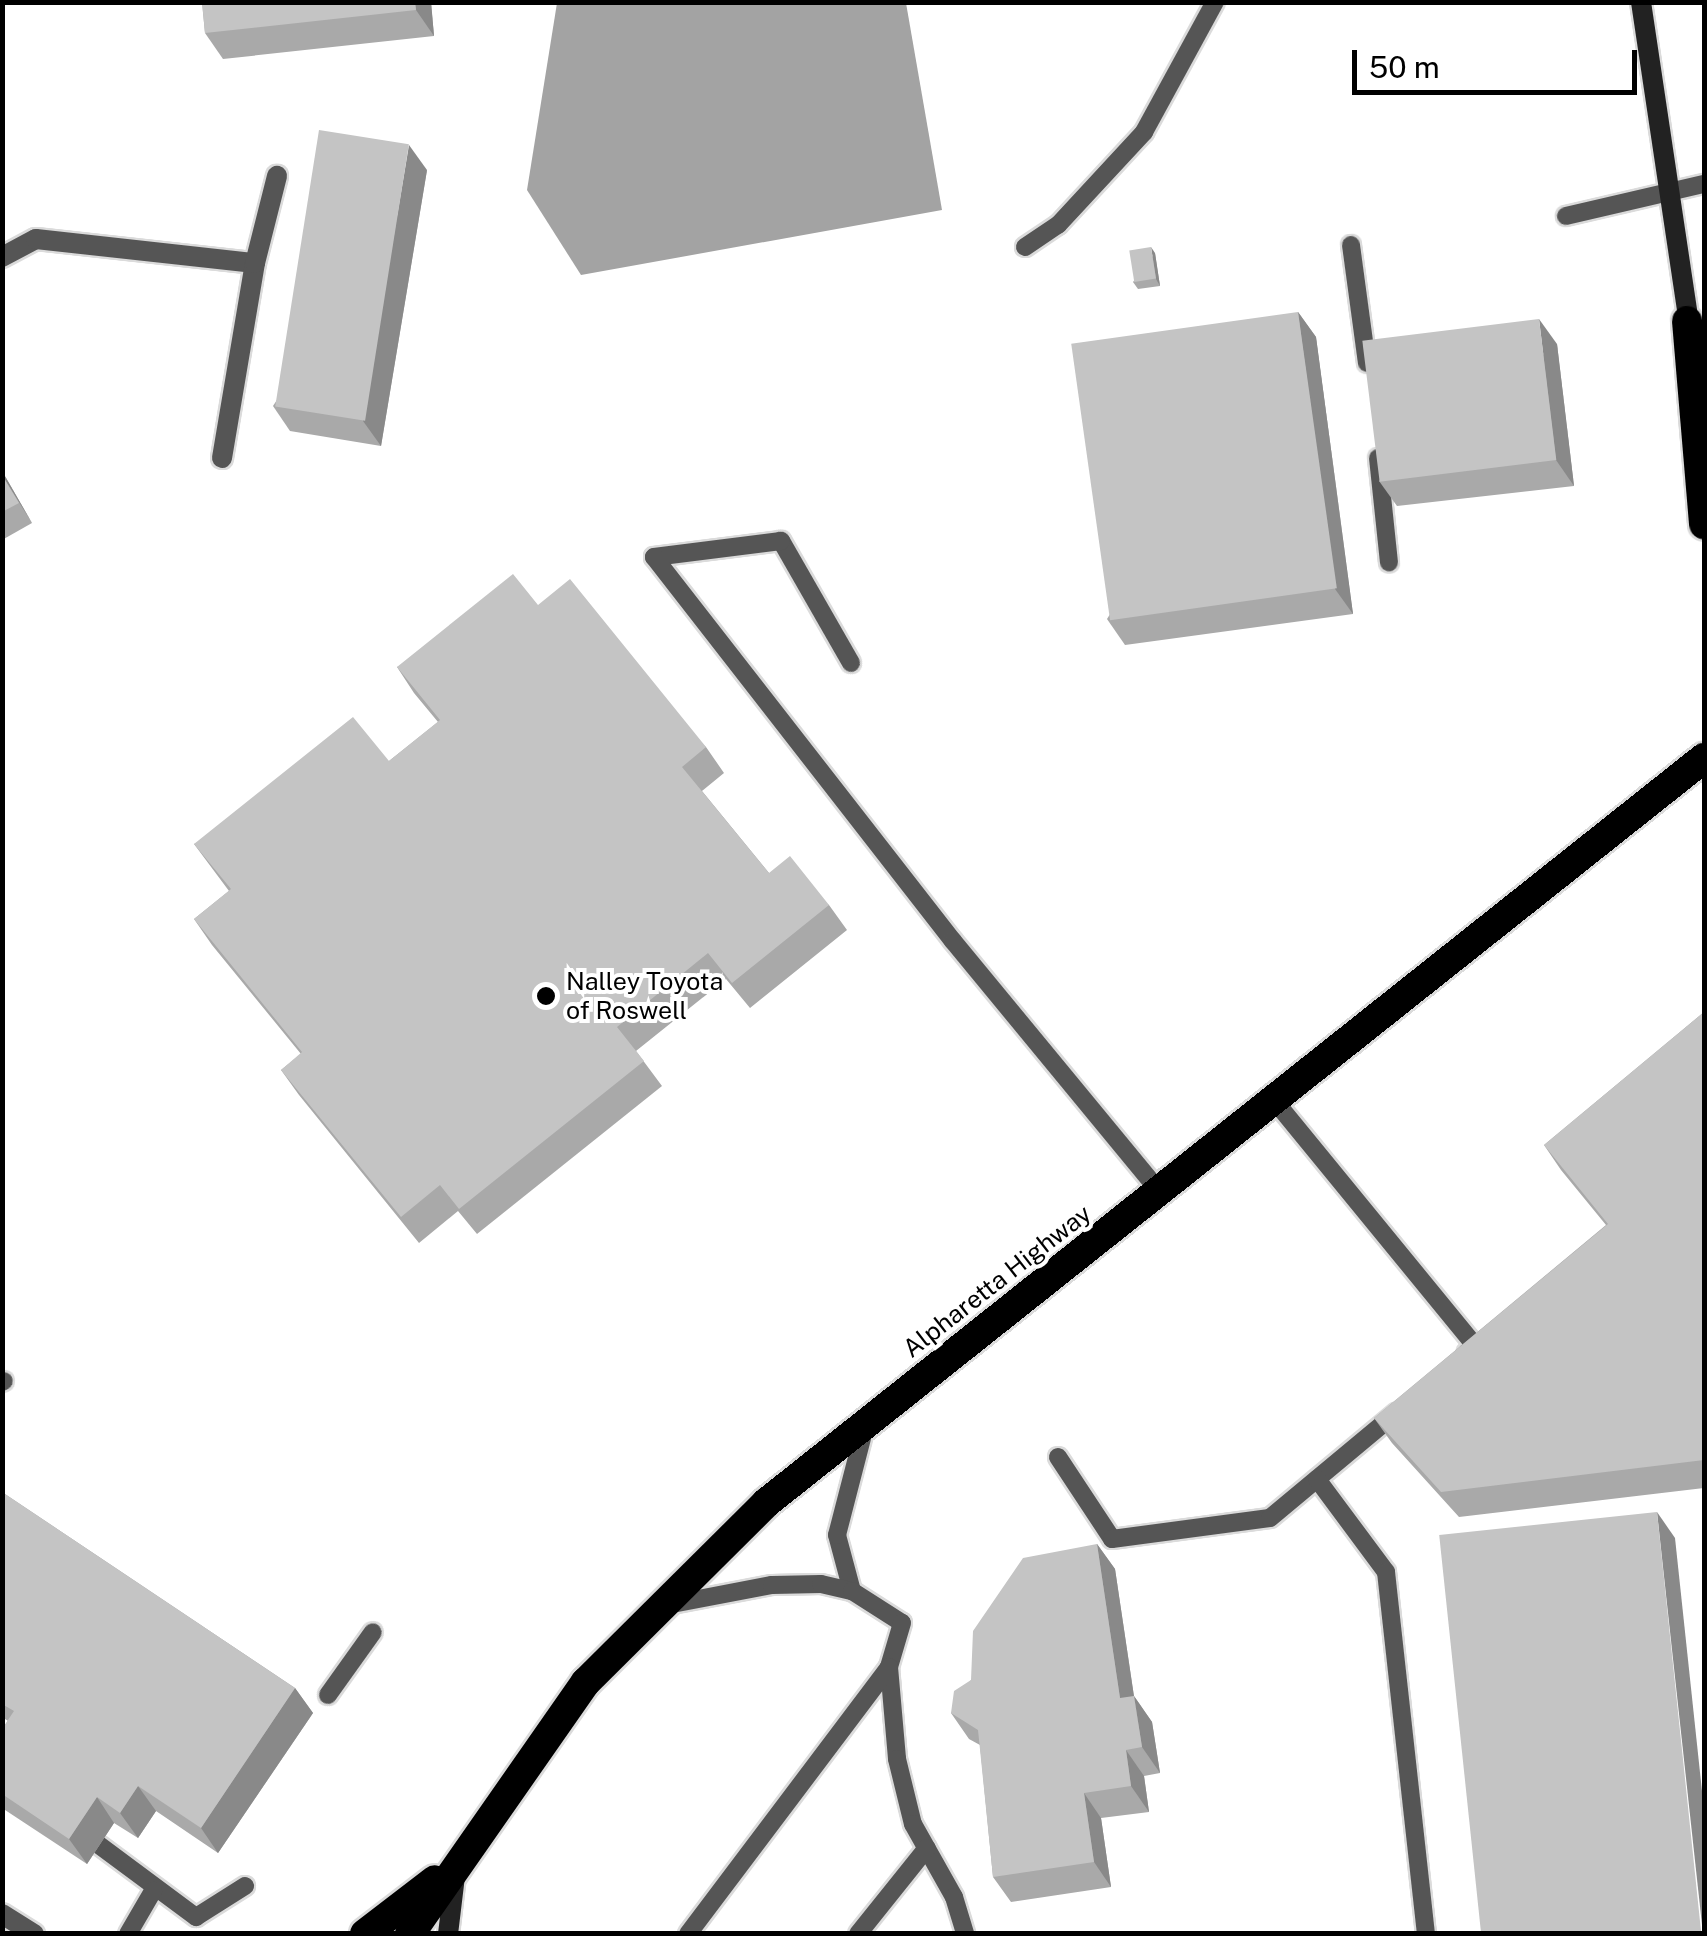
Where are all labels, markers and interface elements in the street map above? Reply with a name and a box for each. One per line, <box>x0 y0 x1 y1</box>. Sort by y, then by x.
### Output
scale bar <box>1357 30 1642 92</box>
text: 50 m <box>1369 49 1440 85</box>
place label: Nalley Toyota of Roswell <box>566 967 723 1026</box>
marker: Nalley Toyota of Roswell <box>535 985 557 1007</box>
street label: Alpharetta Highway <box>897 1198 1097 1364</box>

